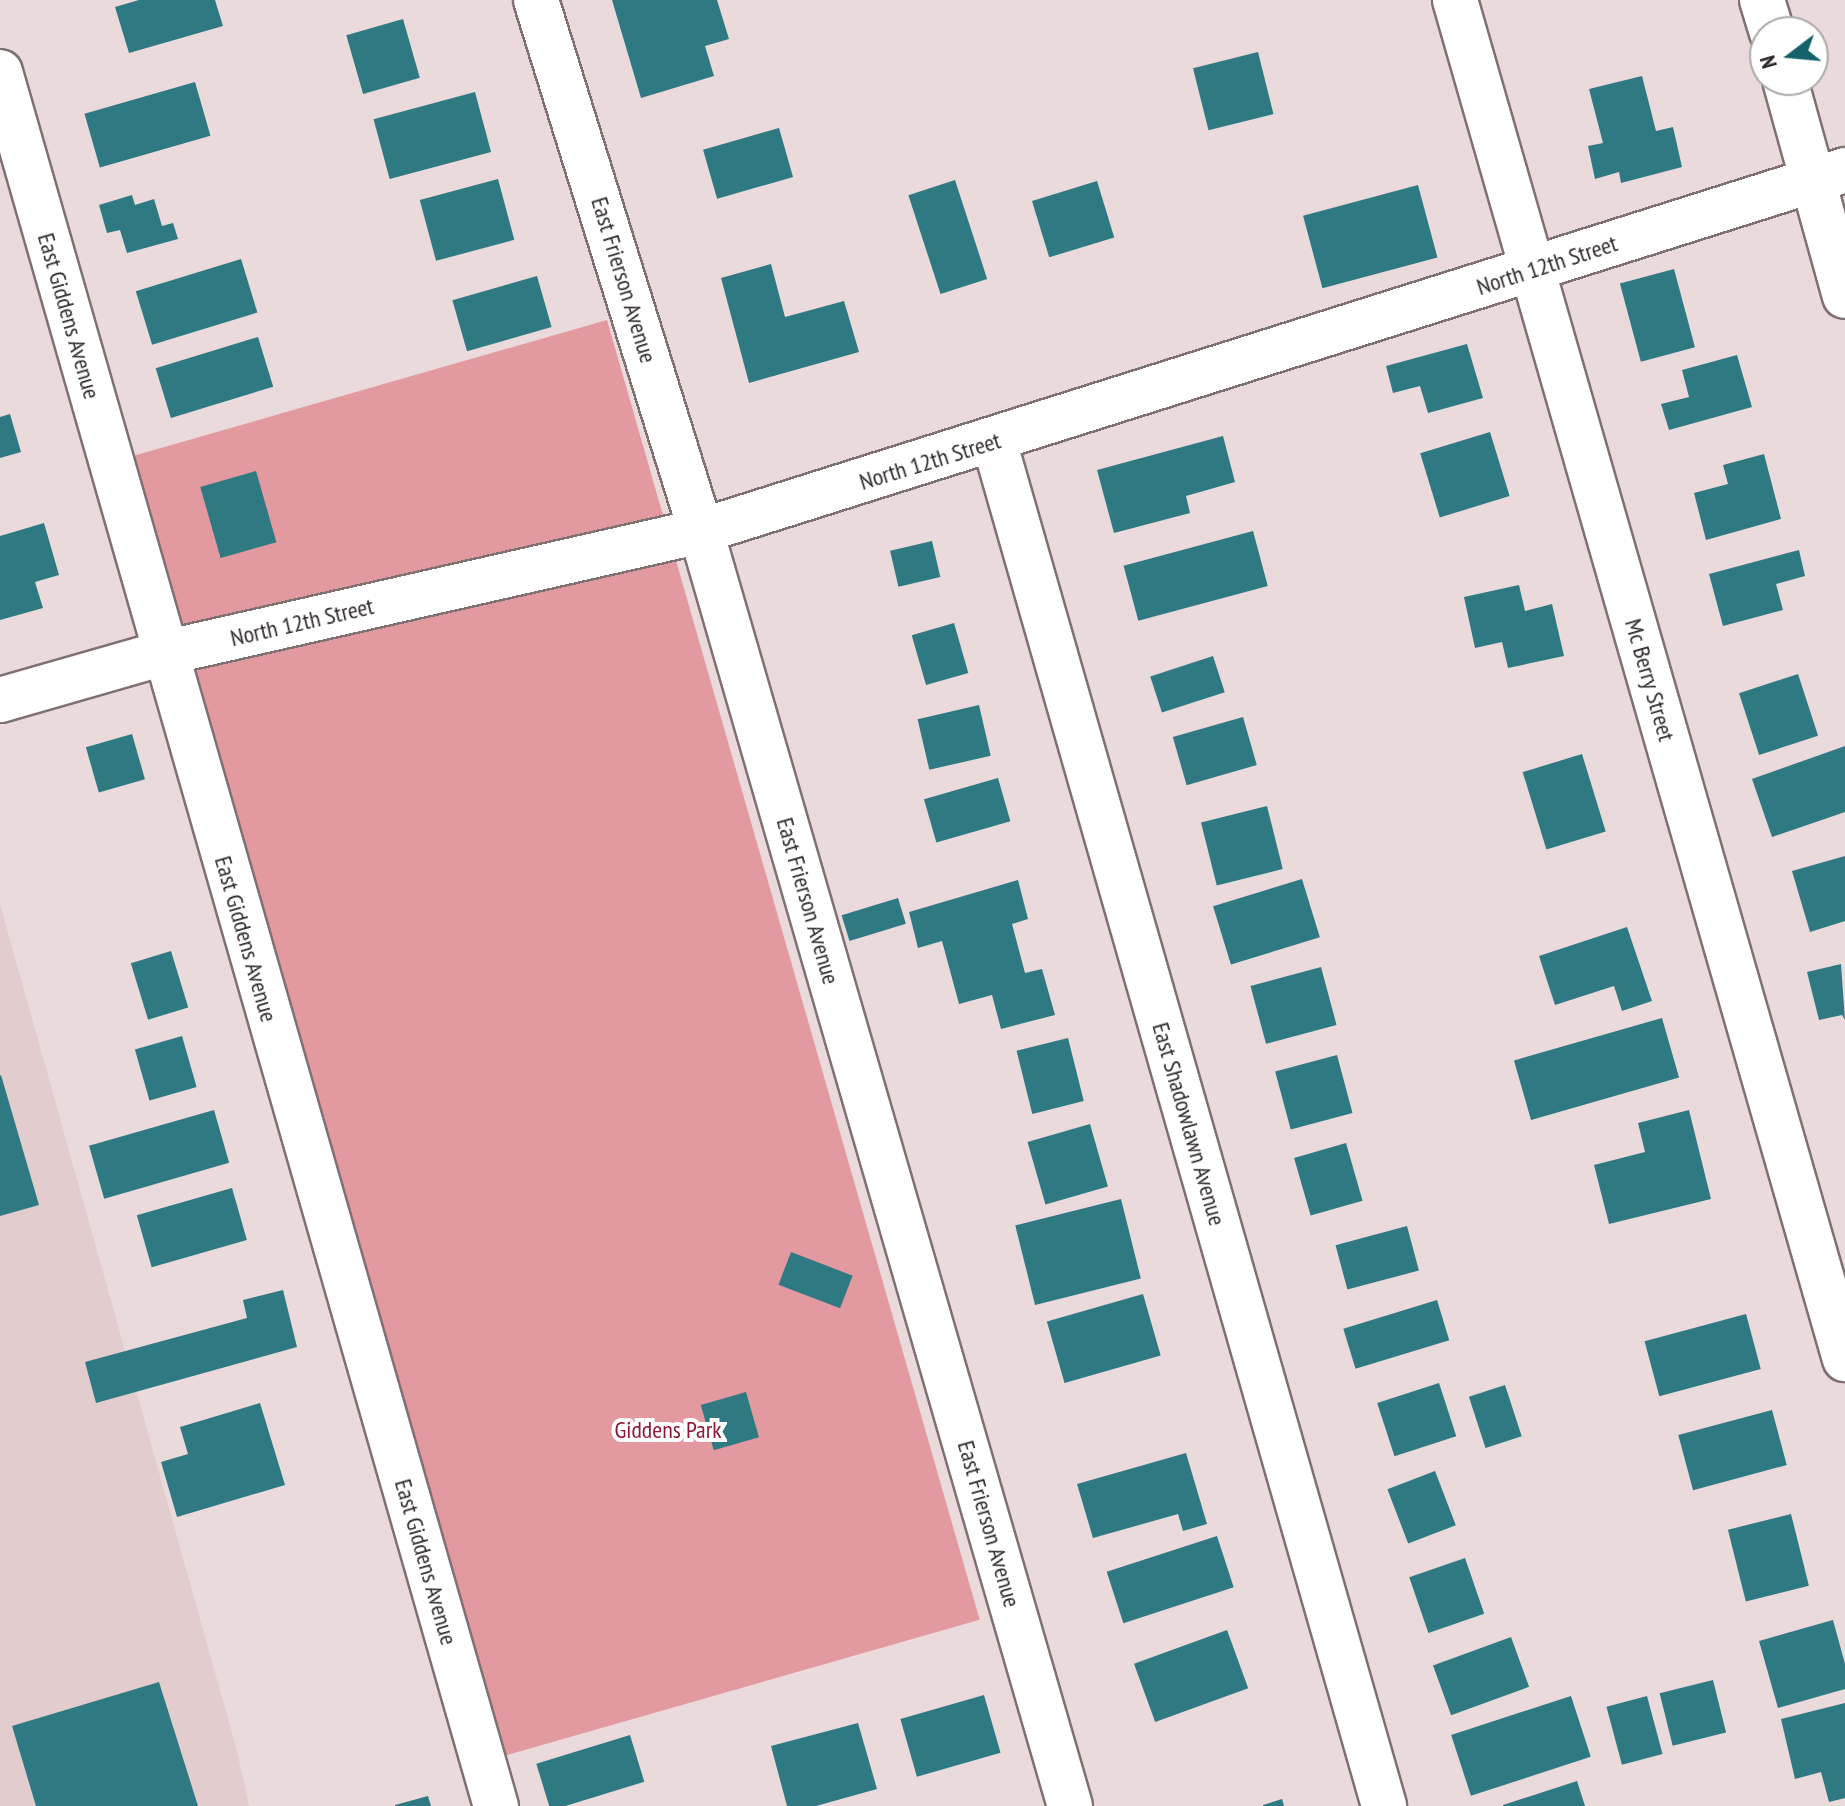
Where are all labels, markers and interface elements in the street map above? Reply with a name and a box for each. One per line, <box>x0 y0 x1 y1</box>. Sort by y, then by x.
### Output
north arrow <box>1749 16 1829 96</box>
text: N <box>1753 52 1783 72</box>
street label: East Frierson Avenue <box>585 193 663 367</box>
street label: East Giddens Avenue <box>31 229 107 403</box>
street label: North 12th Street <box>1473 229 1621 301</box>
street label: North 12th Street <box>856 426 1004 496</box>
street label: North 12th Street <box>228 592 376 652</box>
street label: Mc Berry Street <box>1619 615 1681 745</box>
street label: East Frierson Avenue <box>770 814 846 988</box>
street label: East Giddens Avenue <box>208 852 284 1026</box>
street label: East Shadowlawn Avenue <box>1146 1019 1232 1229</box>
park label: Giddens Park <box>614 1416 722 1444</box>
street label: East Frierson Avenue <box>951 1437 1027 1611</box>
street label: East Giddens Avenue <box>388 1475 464 1649</box>

